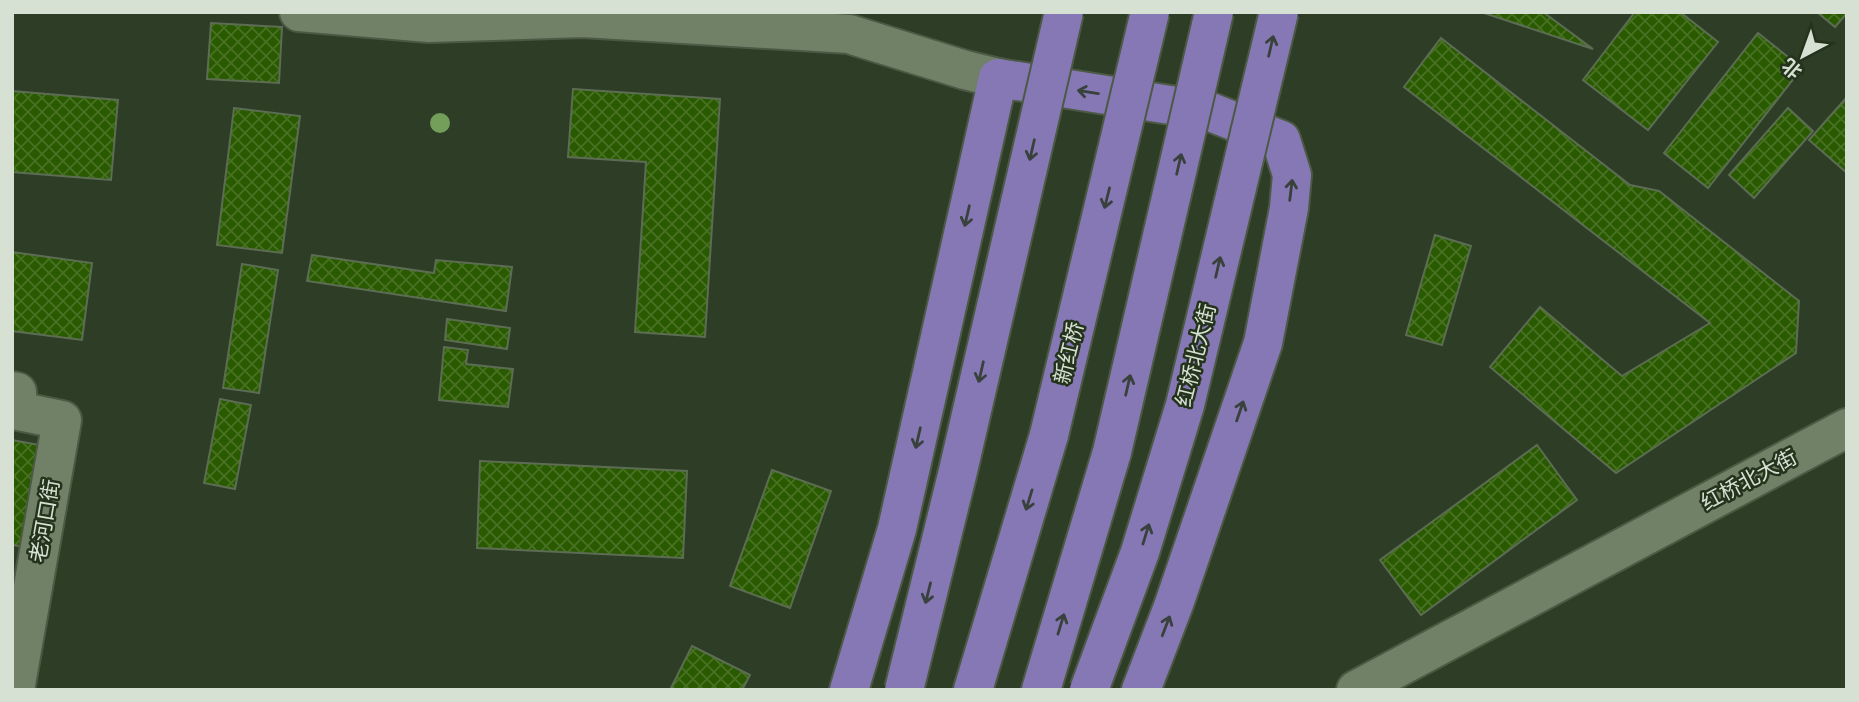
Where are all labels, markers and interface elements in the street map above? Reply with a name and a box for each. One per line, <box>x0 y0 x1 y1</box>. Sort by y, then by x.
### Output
north arrow <box>1768 21 1838 91</box>
one-way arrow <box>1265 35 1278 57</box>
text: 北 <box>1777 54 1807 83</box>
one-way arrow <box>1077 85 1099 98</box>
one-way arrow <box>1025 138 1038 161</box>
one-way arrow <box>1173 153 1187 176</box>
one-way arrow <box>1284 179 1297 202</box>
one-way arrow <box>1100 186 1113 209</box>
one-way arrow <box>960 204 974 227</box>
one-way arrow <box>1212 256 1225 279</box>
street label: 红桥北大街 <box>1171 301 1220 409</box>
street label: 新红桥 <box>1049 319 1088 386</box>
one-way arrow <box>973 360 987 383</box>
one-way arrow <box>1122 374 1135 397</box>
one-way arrow <box>1234 400 1247 422</box>
one-way arrow <box>910 426 924 449</box>
street label: 红桥北大街 <box>1697 444 1801 515</box>
street label: 老河口街 <box>25 477 64 564</box>
one-way arrow <box>1022 489 1035 511</box>
one-way arrow <box>1140 523 1153 545</box>
one-way arrow <box>921 581 934 604</box>
one-way arrow <box>1055 614 1068 636</box>
one-way arrow <box>1160 616 1173 638</box>

